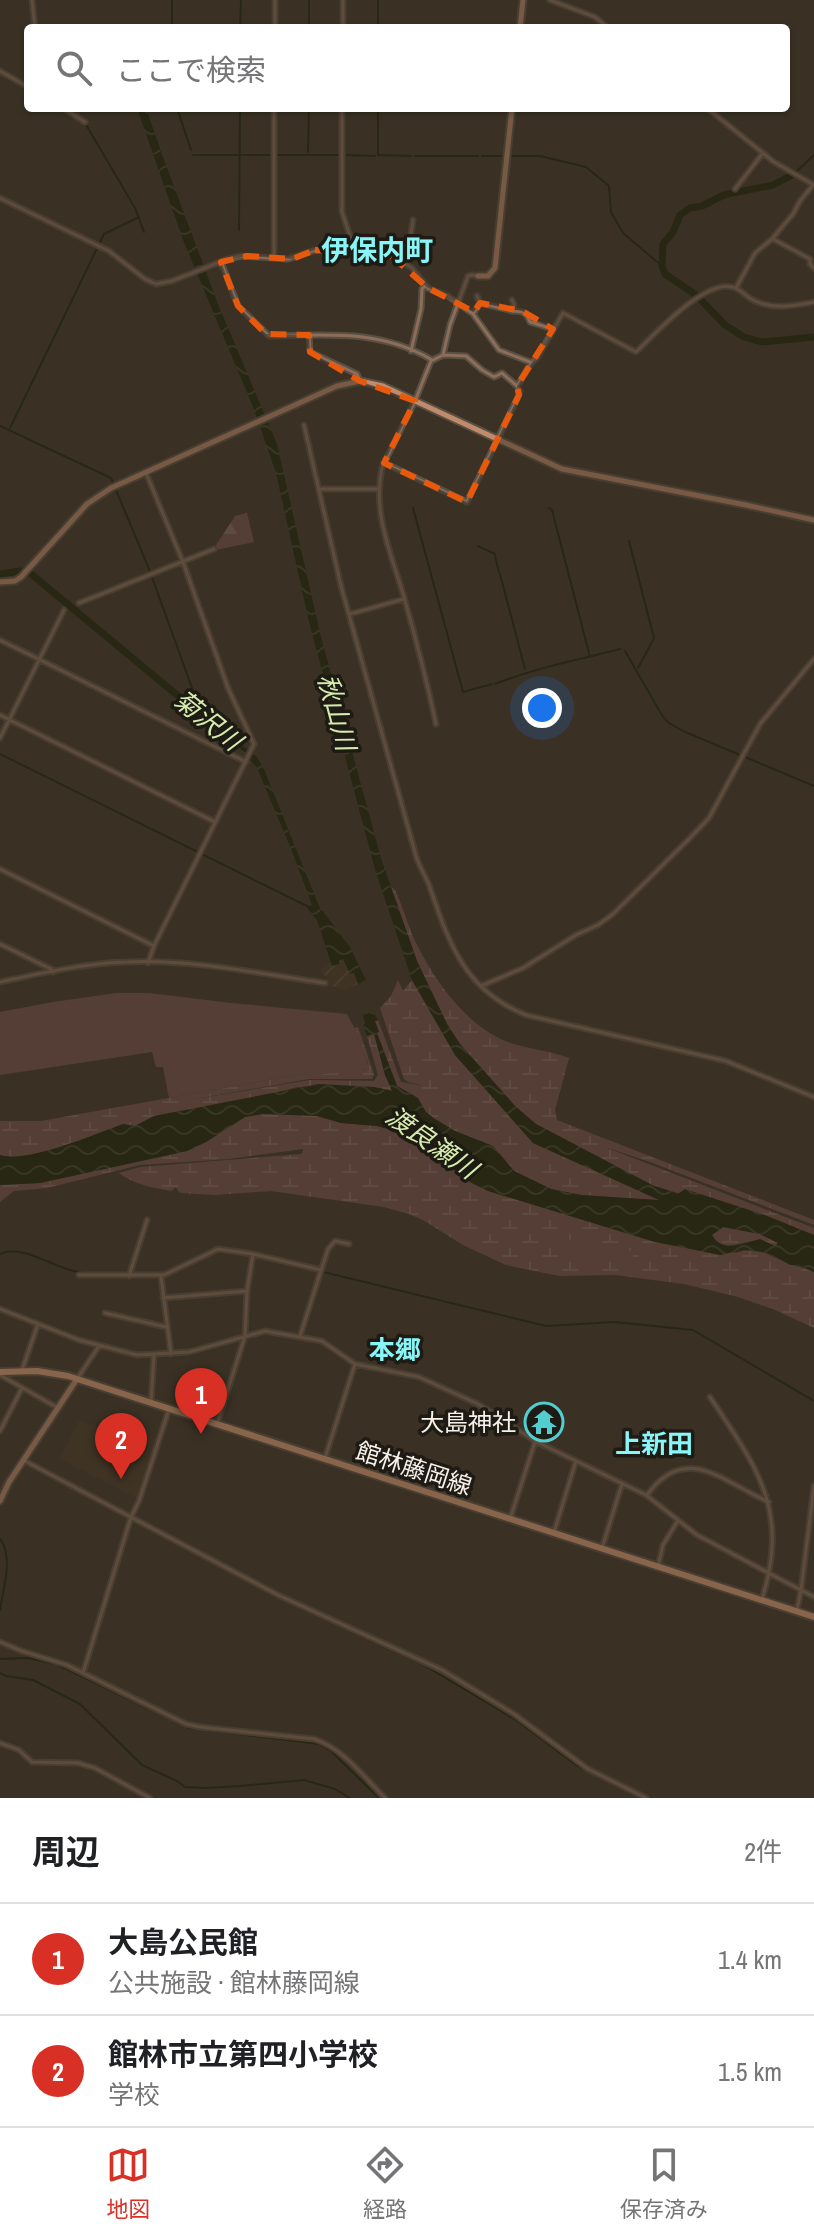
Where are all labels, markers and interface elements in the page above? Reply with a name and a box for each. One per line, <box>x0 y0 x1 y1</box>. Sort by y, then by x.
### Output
search box <box>24 24 790 112</box>
icon: search <box>52 46 96 90</box>
text: ここで検索 <box>116 50 266 90</box>
district label: 伊保内町 <box>321 231 433 269</box>
water label: 秋山川 <box>310 670 365 757</box>
water label: 菊沢川 <box>167 682 252 760</box>
your location <box>522 688 562 728</box>
water label: 渡良瀬川 <box>379 1098 487 1188</box>
district label: 本郷 <box>369 1332 421 1367</box>
pin: 1 <box>175 1368 227 1434</box>
temple icon: 大島神社 <box>523 1401 565 1443</box>
place label: 大島神社 <box>420 1406 516 1438</box>
pin: 2 <box>95 1413 147 1479</box>
district label: 上新田 <box>615 1426 693 1461</box>
street label: 館林藤岡線 <box>352 1434 476 1502</box>
text: 周辺 <box>32 1829 100 1875</box>
text: 2件 <box>744 1834 782 1869</box>
text: 大島公民館 <box>108 1922 258 1962</box>
text: 1 <box>52 1942 64 1977</box>
text: 1.4 km <box>718 1942 782 1977</box>
text: 公共施設 · 館林藤岡線 <box>108 1965 360 2000</box>
text: 館林市立第四小学校 <box>108 2034 378 2074</box>
text: 2 <box>52 2054 64 2089</box>
text: 1.5 km <box>718 2054 782 2089</box>
text: 学校 <box>108 2077 160 2112</box>
tab: 地図 <box>106 2143 150 2224</box>
tab: 経路 <box>363 2143 407 2224</box>
tab: 保存済み <box>620 2143 708 2224</box>

